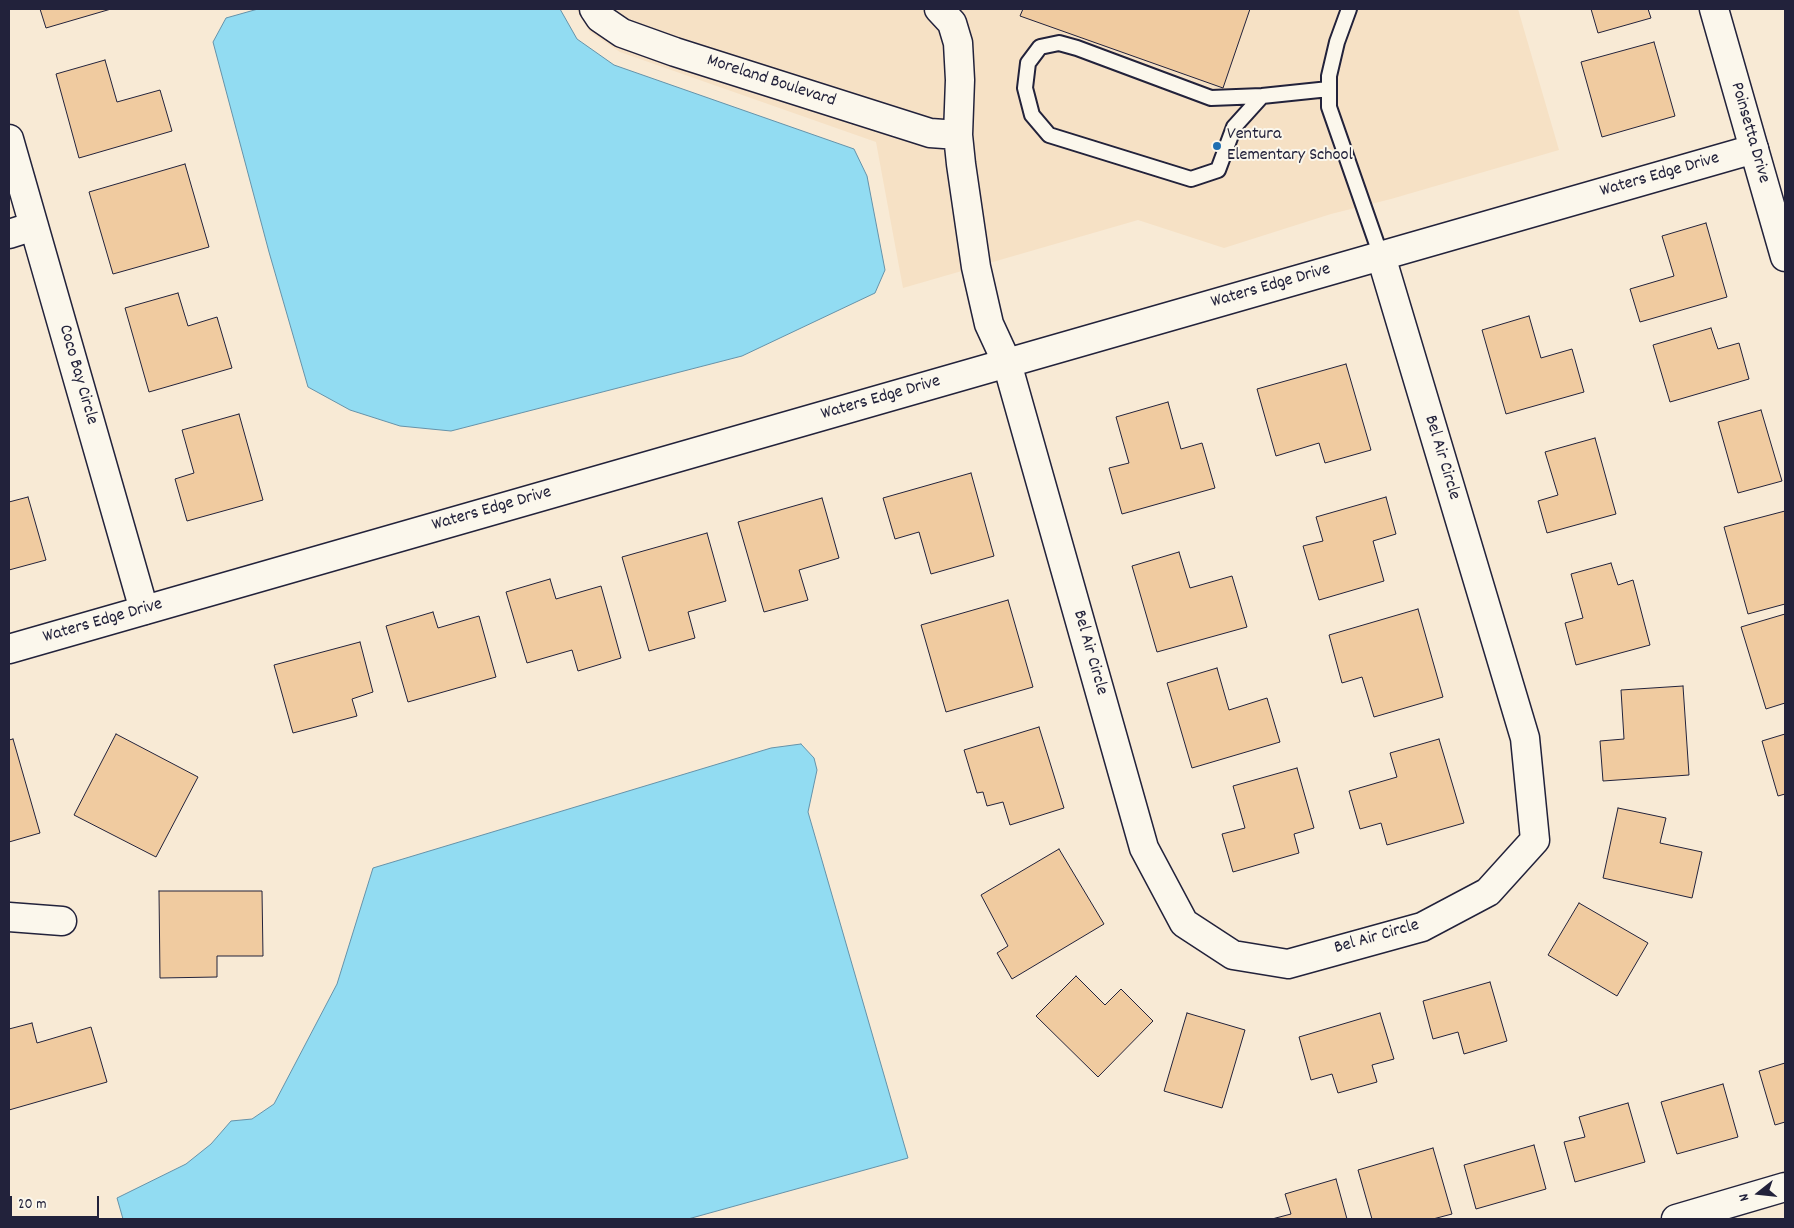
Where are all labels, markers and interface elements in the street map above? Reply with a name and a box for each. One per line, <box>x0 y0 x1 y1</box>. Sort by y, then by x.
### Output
street label: Moreland Boulevard <box>704 51 838 113</box>
street label: Poinsetta Drive <box>1724 80 1774 186</box>
place label: Ventura Elementary School <box>1227 125 1353 168</box>
marker: Ventura Elementary School <box>1211 140 1223 152</box>
street label: Waters Edge Drive <box>1598 149 1722 203</box>
street label: Waters Edge Drive <box>1209 260 1333 314</box>
street label: Coco Bay Circle <box>52 323 102 427</box>
street label: Waters Edge Drive <box>819 372 943 426</box>
street label: Bel Air Circle <box>1418 413 1464 503</box>
street label: Waters Edge Drive <box>430 483 554 537</box>
street label: Waters Edge Drive <box>41 595 165 649</box>
street label: Bel Air Circle <box>1067 608 1111 698</box>
street label: Bel Air Circle <box>1332 916 1422 960</box>
north arrow <box>1734 1168 1784 1218</box>
scale bar <box>12 1186 101 1218</box>
text: N <box>1734 1191 1755 1203</box>
text: 20 m <box>18 1194 46 1216</box>

